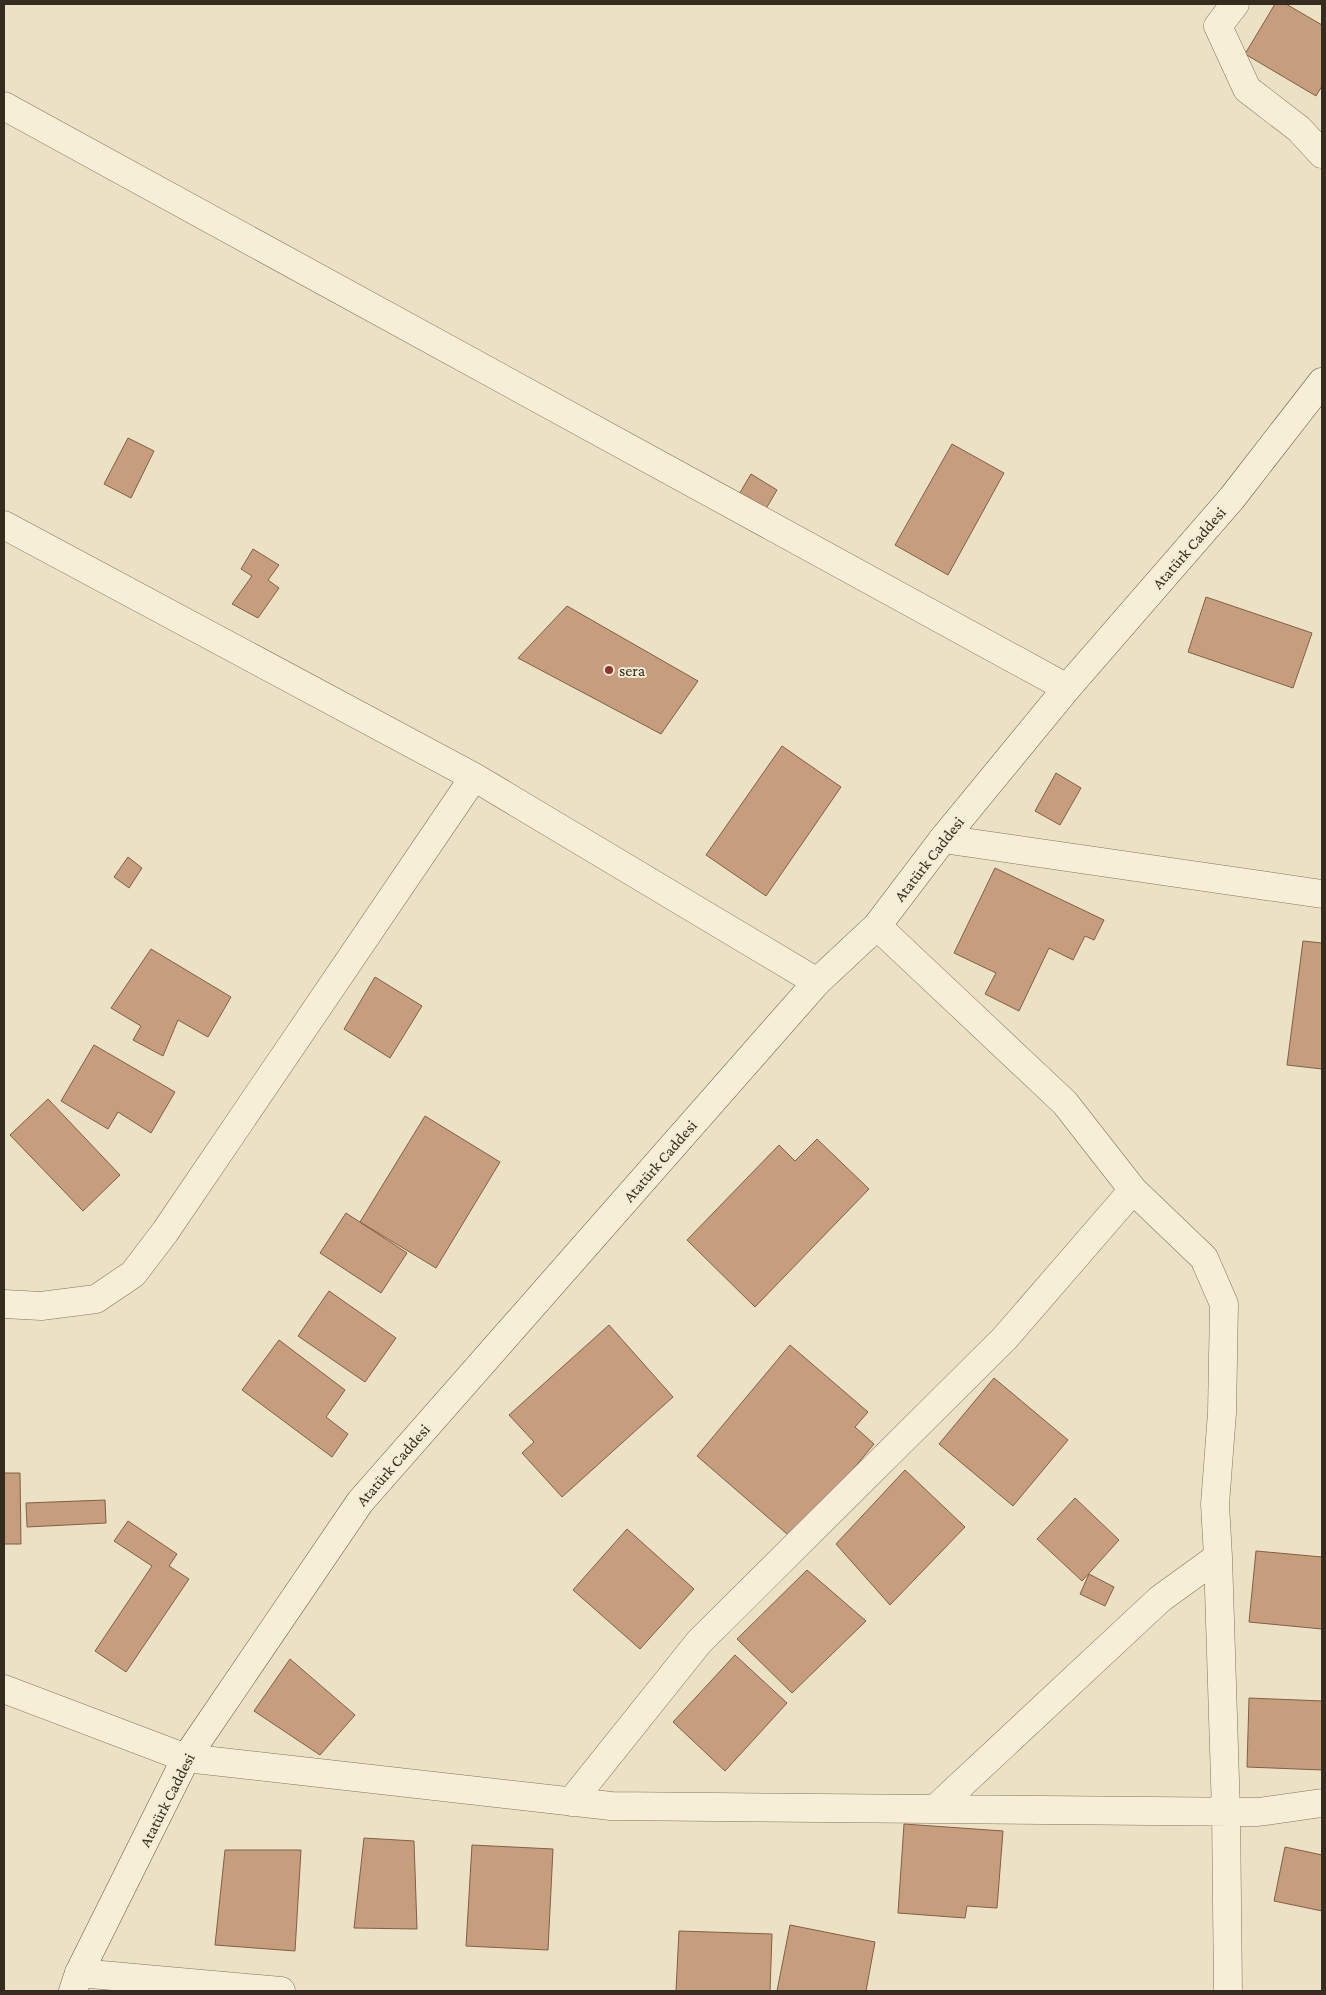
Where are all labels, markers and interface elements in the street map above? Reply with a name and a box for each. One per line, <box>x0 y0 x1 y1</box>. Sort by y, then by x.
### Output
street label: Atatürk Caddesi <box>1149 504 1229 592</box>
place label: sera <box>619 662 646 679</box>
marker: sera <box>603 664 615 676</box>
street label: Atatürk Caddesi <box>891 813 967 905</box>
street label: Atatürk Caddesi <box>620 1117 700 1205</box>
street label: Atatürk Caddesi <box>353 1421 433 1509</box>
street label: Atatürk Caddesi <box>136 1750 198 1850</box>

